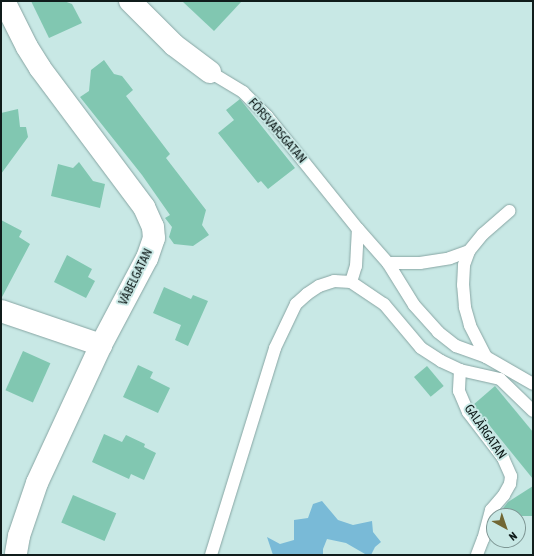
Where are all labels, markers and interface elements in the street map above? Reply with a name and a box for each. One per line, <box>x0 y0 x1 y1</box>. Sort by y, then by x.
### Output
street label: FÖRSVARSGATAN <box>244 95 310 167</box>
street label: VÄBELGATAN <box>116 246 156 308</box>
street label: GALÄRGATAN <box>461 402 509 462</box>
north arrow <box>486 508 526 548</box>
text: N <box>507 530 519 543</box>

